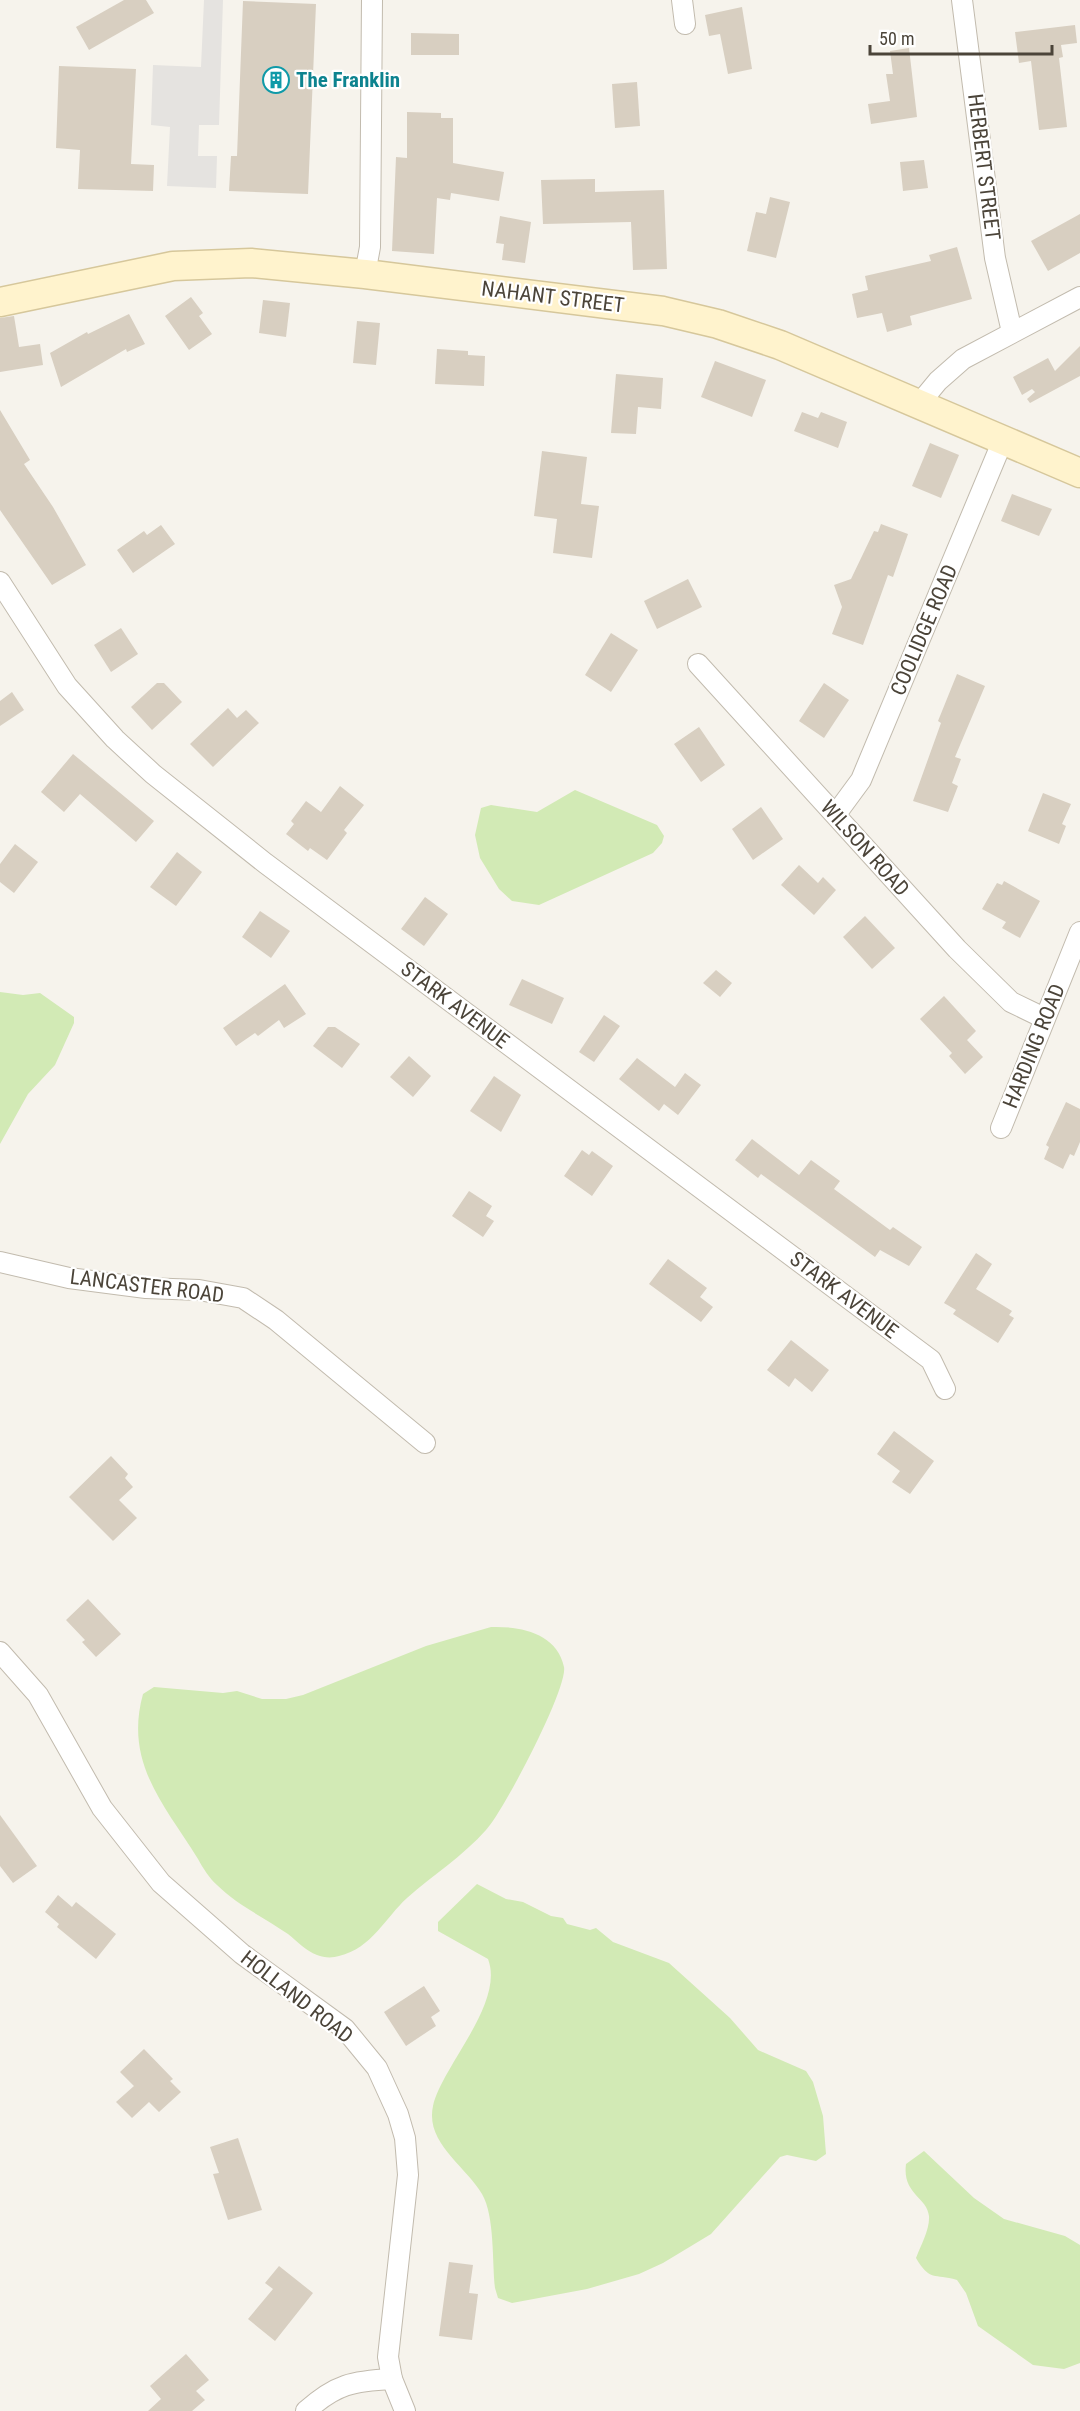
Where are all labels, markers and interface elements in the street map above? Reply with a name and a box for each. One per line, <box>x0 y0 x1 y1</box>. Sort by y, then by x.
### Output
scale bar <box>870 18 1052 56</box>
text: 50 m <box>879 28 914 49</box>
building icon: The Franklin <box>261 65 291 95</box>
place label: The Franklin <box>296 68 400 92</box>
street label: HERBERT STREET <box>963 93 1005 242</box>
street label: NAHANT STREET <box>480 276 626 318</box>
street label: COOLIDGE ROAD <box>886 561 962 699</box>
street label: WILSON ROAD <box>816 795 914 901</box>
street label: STARK AVENUE <box>396 957 514 1053</box>
street label: HARDING ROAD <box>998 980 1070 1112</box>
street label: STARK AVENUE <box>785 1247 903 1343</box>
street label: LANCASTER ROAD <box>69 1265 225 1307</box>
street label: HOLLAND ROAD <box>236 1946 358 2048</box>

